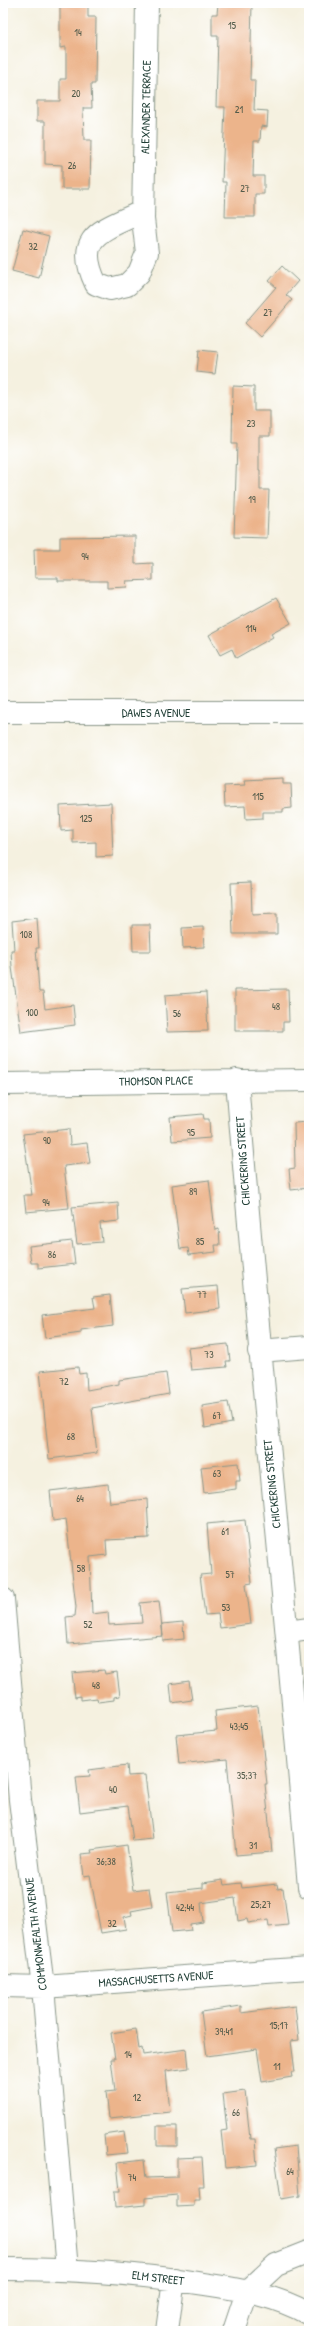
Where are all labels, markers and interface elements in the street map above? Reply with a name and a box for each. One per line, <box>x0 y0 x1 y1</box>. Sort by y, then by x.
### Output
house number: 15 <box>228 19 237 32</box>
house number: 14 <box>74 26 82 39</box>
street label: ALEXANDER TERRACE <box>136 59 155 154</box>
house number: 20 <box>71 87 81 100</box>
house number: 21 <box>235 103 244 116</box>
house number: 26 <box>68 159 76 172</box>
house number: 27 <box>240 182 250 195</box>
house number: 32 <box>28 240 38 253</box>
house number: 27 <box>263 306 273 319</box>
house number: 23 <box>246 417 256 430</box>
house number: 19 <box>248 493 256 506</box>
house number: 94 <box>81 550 89 563</box>
house number: 114 <box>245 622 257 635</box>
street label: DAWES AVENUE <box>122 704 191 721</box>
house number: 115 <box>252 790 265 803</box>
house number: 125 <box>80 812 93 825</box>
house number: 108 <box>20 928 32 941</box>
house number: 48 <box>272 1000 280 1013</box>
house number: 100 <box>26 1006 39 1019</box>
house number: 56 <box>173 1007 181 1020</box>
street label: THOMSON PLACE <box>119 1071 194 1090</box>
street label: CHICKERING STREET <box>231 1116 254 1206</box>
house number: 95 <box>187 1126 196 1139</box>
house number: 90 <box>43 1134 52 1147</box>
house number: 89 <box>189 1185 197 1198</box>
house number: 94 <box>42 1196 50 1209</box>
house number: 85 <box>196 1235 205 1248</box>
house number: 86 <box>48 1248 56 1261</box>
house number: 77 <box>197 1288 207 1301</box>
house number: 73 <box>204 1348 214 1361</box>
house number: 72 <box>59 1375 69 1388</box>
house number: 67 <box>213 1409 222 1422</box>
house number: 68 <box>67 1430 75 1443</box>
street label: CHICKERING STREET <box>258 1438 285 1529</box>
house number: 63 <box>213 1467 222 1480</box>
house number: 64 <box>76 1492 84 1505</box>
house number: 61 <box>221 1525 229 1538</box>
house number: 58 <box>77 1562 85 1575</box>
house number: 57 <box>225 1568 235 1581</box>
house number: 53 <box>222 1601 231 1614</box>
house number: 52 <box>84 1618 93 1631</box>
house number: 48 <box>92 1679 100 1692</box>
house number: 43;45 <box>230 1720 249 1733</box>
house number: 35;37 <box>237 1769 257 1782</box>
house number: 40 <box>109 1783 118 1796</box>
house number: 31 <box>249 1839 257 1852</box>
house number: 36;38 <box>96 1855 116 1868</box>
street label: COMMONWEALTH AVENUE <box>20 1876 51 1992</box>
house number: 25;27 <box>251 1898 271 1911</box>
house number: 42;44 <box>176 1901 194 1914</box>
house number: 32 <box>107 1917 117 1930</box>
street label: MASSACHUSETTS AVENUE <box>98 1966 215 1991</box>
house number: 15;17 <box>270 2019 288 2032</box>
house number: 39;41 <box>215 2025 233 2038</box>
house number: 14 <box>124 2048 132 2061</box>
house number: 11 <box>273 2060 281 2073</box>
house number: 12 <box>133 2091 141 2104</box>
house number: 66 <box>232 2106 240 2119</box>
house number: 64 <box>286 2165 294 2178</box>
house number: 74 <box>128 2171 137 2184</box>
street label: ELM STREET <box>131 2266 186 2289</box>

